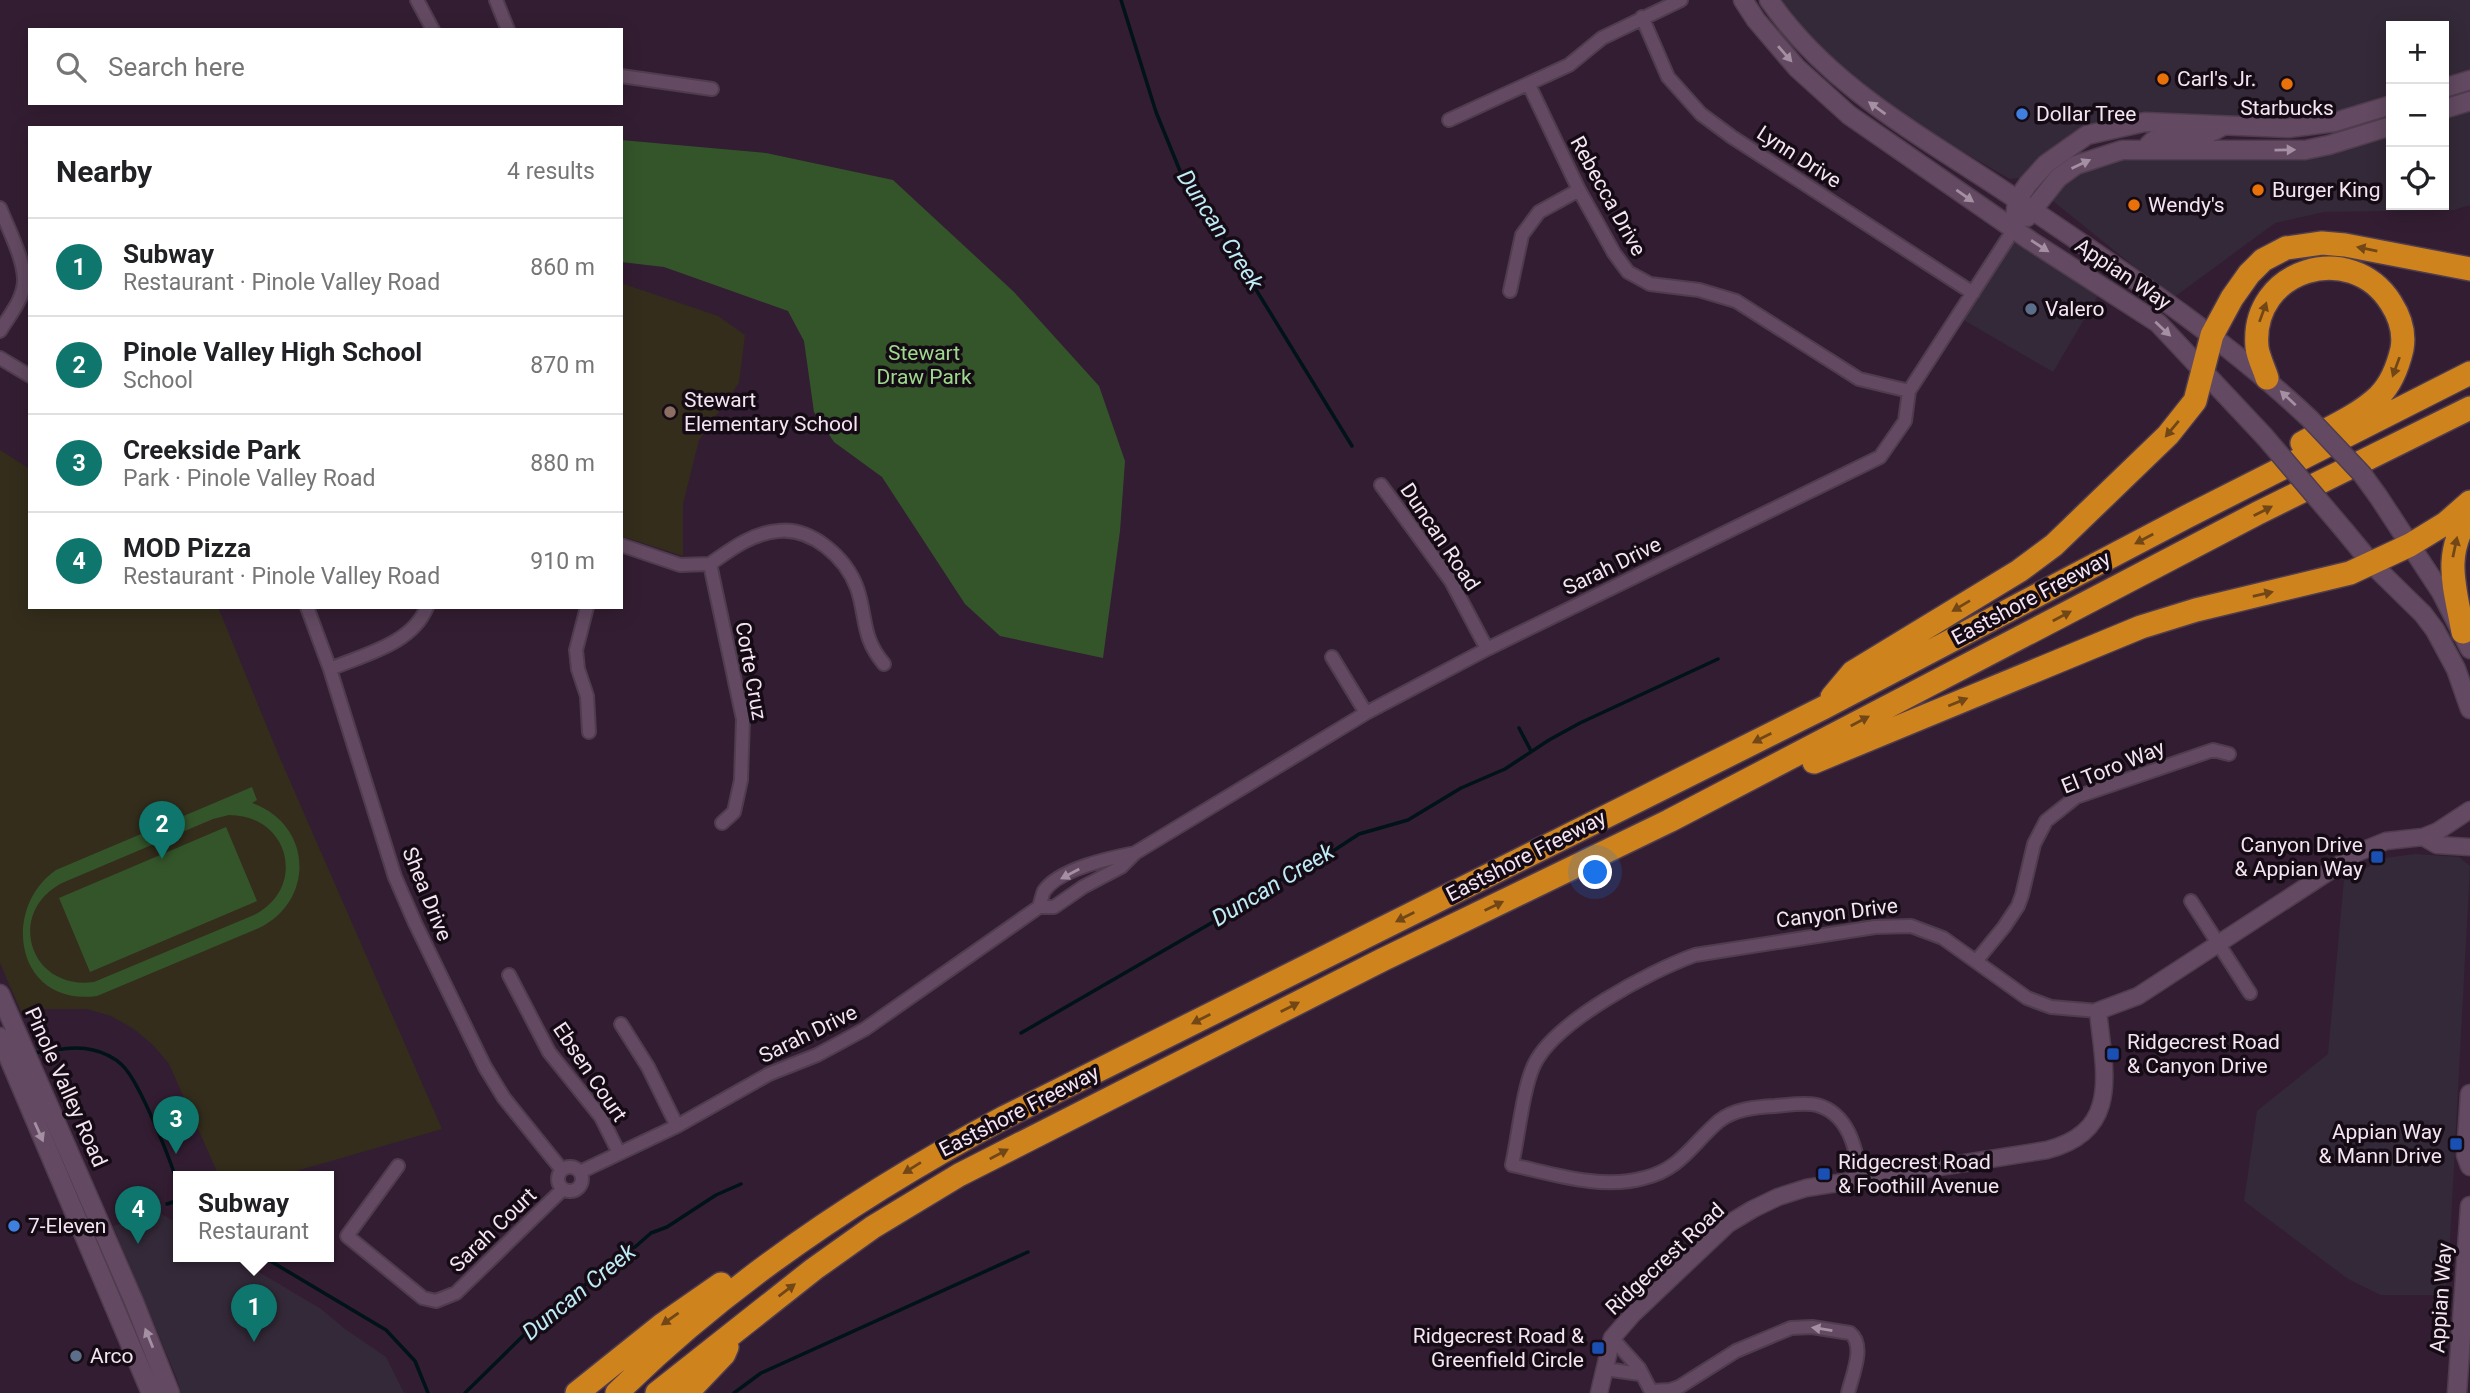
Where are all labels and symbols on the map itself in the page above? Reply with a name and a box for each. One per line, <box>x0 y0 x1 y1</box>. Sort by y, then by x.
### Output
one-way arrow <box>1777 46 1792 63</box>
place label: Carl's Jr. <box>2177 67 2256 91</box>
marker: Carl's Jr. <box>2155 71 2171 87</box>
marker: Starbucks <box>2279 76 2295 92</box>
place label: Starbucks <box>2240 96 2334 120</box>
one-way arrow <box>1868 101 1886 115</box>
place label: Dollar Tree <box>2036 102 2136 126</box>
marker: Dollar Tree <box>2014 106 2030 122</box>
street label: Lynn Drive <box>1752 121 1846 193</box>
street label: Rebecca Drive <box>1565 132 1651 260</box>
one-way arrow <box>2274 144 2296 156</box>
one-way arrow <box>2071 159 2091 170</box>
water label: Duncan Creek <box>1171 165 1269 296</box>
place label: Burger King <box>2272 178 2381 202</box>
marker: Burger King <box>2250 182 2266 198</box>
one-way arrow <box>1955 189 1975 202</box>
place label: Wendy's <box>2148 193 2225 217</box>
marker: Wendy's <box>2126 197 2142 213</box>
street label: Appian Way <box>2071 233 2175 315</box>
one-way arrow <box>2030 239 2049 252</box>
one-way arrow <box>2356 243 2378 254</box>
place label: Valero <box>2045 297 2104 321</box>
marker: Valero <box>2023 301 2039 317</box>
one-way arrow <box>2258 301 2269 322</box>
one-way arrow <box>2154 320 2171 336</box>
park label: Stewart Draw Park <box>876 341 972 389</box>
one-way arrow <box>2390 356 2401 377</box>
place label: Stewart Elementary School <box>684 388 858 436</box>
one-way arrow <box>2280 390 2297 407</box>
marker: Stewart Elementary School <box>662 404 678 420</box>
one-way arrow <box>2165 420 2180 437</box>
street label: Duncan Road <box>1395 479 1485 595</box>
one-way arrow <box>2253 505 2273 516</box>
street label: Sarah Drive <box>1559 532 1665 600</box>
one-way arrow <box>2134 533 2154 544</box>
one-way arrow <box>2449 536 2460 558</box>
street label: Eastshore Freeway <box>1948 546 2114 650</box>
one-way arrow <box>2252 588 2274 599</box>
one-way arrow <box>1951 600 1970 613</box>
one-way arrow <box>2052 610 2071 622</box>
street label: Corte Cruz <box>731 620 771 722</box>
one-way arrow <box>1948 696 1968 708</box>
one-way arrow <box>1850 716 1870 727</box>
one-way arrow <box>1751 732 1771 744</box>
street label: El Toro Way <box>2058 735 2168 799</box>
pin: 2 <box>139 801 185 859</box>
street label: Eastshore Freeway <box>1442 805 1610 907</box>
place label: Canyon Drive & Appian Way <box>2235 833 2363 881</box>
water label: Duncan Creek <box>1207 838 1340 932</box>
street label: Shea Drive <box>397 844 457 944</box>
marker: Canyon Drive & Appian Way <box>2369 849 2385 865</box>
your location <box>1578 855 1612 889</box>
one-way arrow <box>1060 868 1080 879</box>
street label: Canyon Drive <box>1775 894 1899 932</box>
one-way arrow <box>1484 901 1504 912</box>
one-way arrow <box>1395 911 1415 922</box>
street label: Sarah Drive <box>755 1000 861 1068</box>
one-way arrow <box>1280 1001 1300 1012</box>
street label: Pinole Valley Road <box>20 1003 112 1171</box>
one-way arrow <box>1191 1013 1211 1024</box>
street label: Ebsen Court <box>548 1018 632 1126</box>
place label: Ridgecrest Road & Canyon Drive <box>2127 1030 2280 1078</box>
marker: Ridgecrest Road & Canyon Drive <box>2105 1046 2121 1062</box>
street label: Eastshore Freeway <box>935 1060 1103 1162</box>
pin: 3 <box>153 1096 199 1154</box>
place label: Appian Way & Mann Drive <box>2318 1120 2442 1168</box>
one-way arrow <box>34 1122 45 1143</box>
marker: Appian Way & Mann Drive <box>2448 1136 2464 1152</box>
one-way arrow <box>990 1148 1009 1160</box>
place label: Ridgecrest Road & Foothill Avenue <box>1838 1150 1999 1198</box>
one-way arrow <box>902 1161 922 1174</box>
marker: Ridgecrest Road & Foothill Avenue <box>1816 1166 1832 1182</box>
street label: Sarah Court <box>445 1183 541 1277</box>
pin: 4 <box>115 1186 161 1244</box>
street label: Ridgecrest Road <box>1601 1198 1729 1320</box>
place label: 7-Eleven <box>28 1214 106 1238</box>
marker: 7-Eleven <box>6 1218 22 1234</box>
water label: Duncan Creek <box>517 1238 642 1346</box>
street label: Appian Way <box>2425 1242 2457 1354</box>
one-way arrow <box>778 1282 796 1297</box>
pin: 1 <box>231 1284 277 1342</box>
one-way arrow <box>661 1312 679 1326</box>
one-way arrow <box>1811 1323 1833 1334</box>
place label: Ridgecrest Road & Greenfield Circle <box>1413 1324 1584 1372</box>
one-way arrow <box>143 1328 155 1348</box>
marker: Ridgecrest Road & Greenfield Circle <box>1590 1340 1606 1356</box>
place label: Arco <box>90 1344 134 1368</box>
marker: Arco <box>68 1348 84 1364</box>

